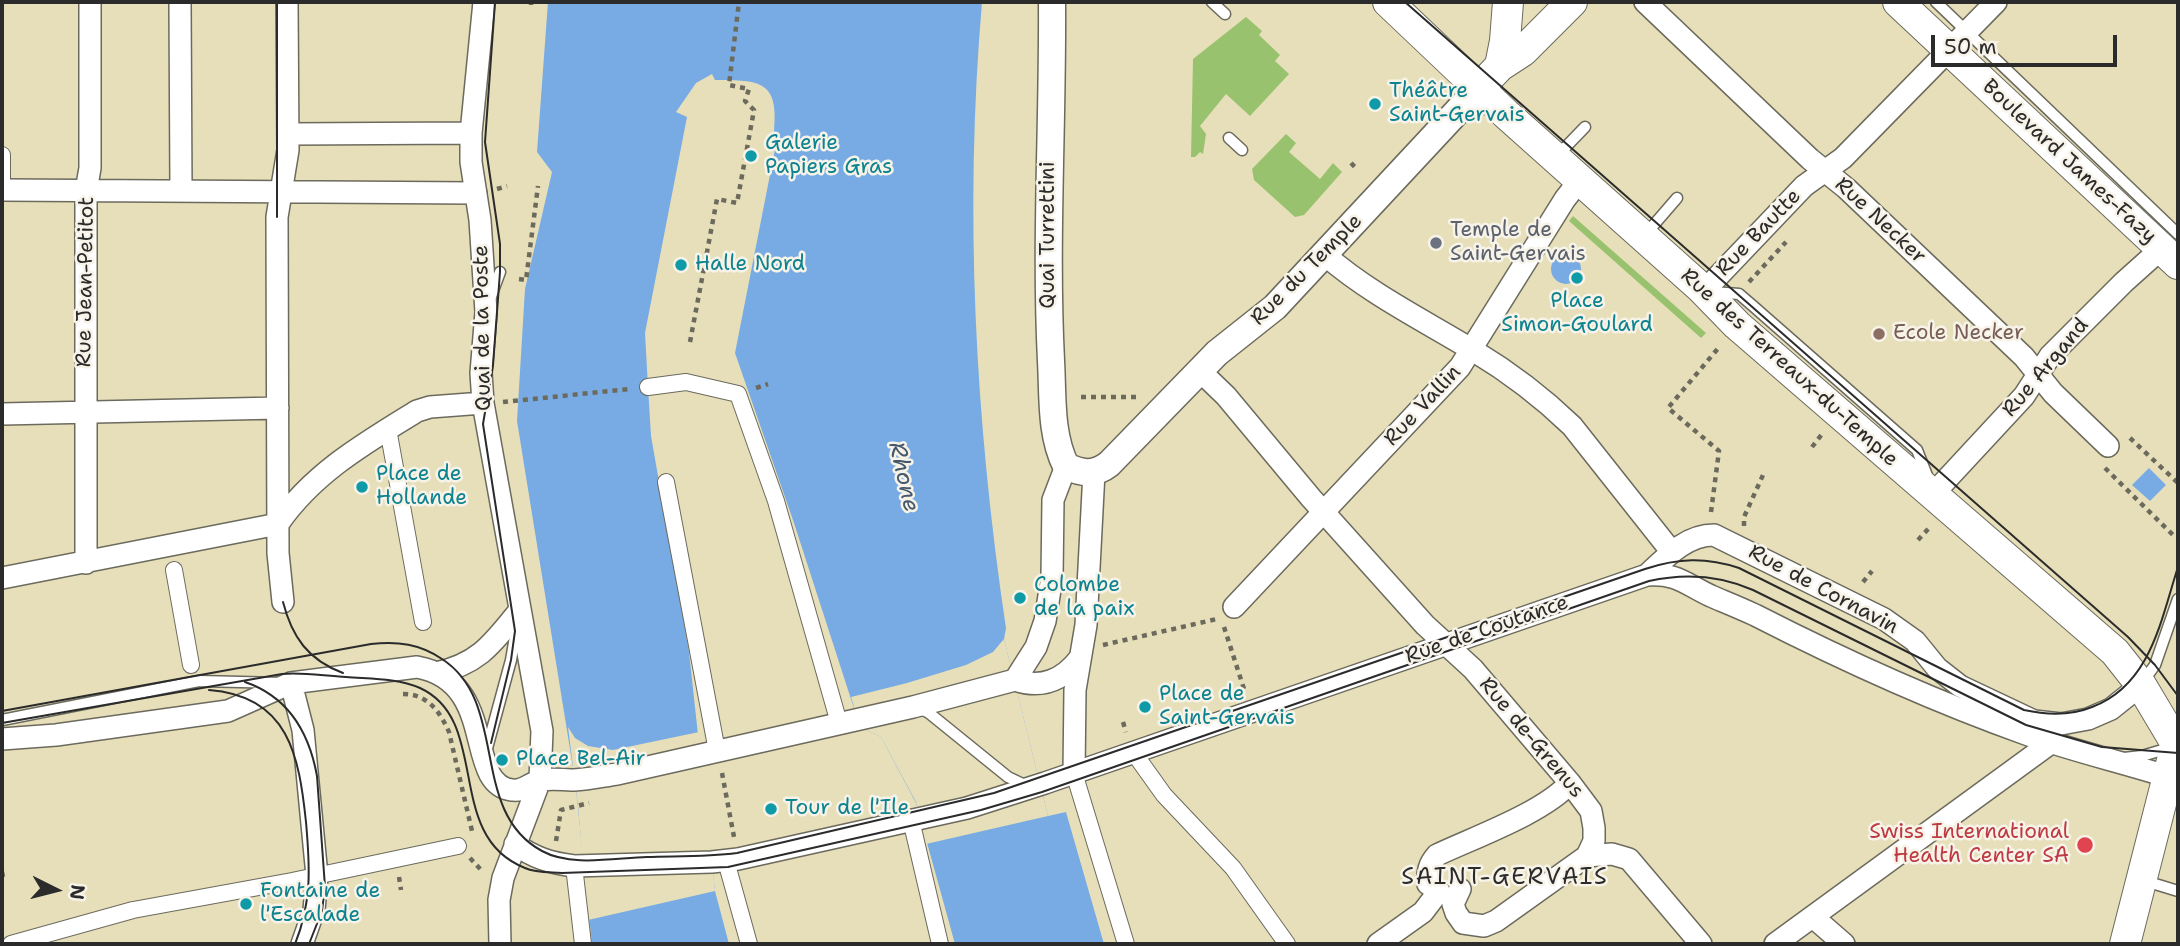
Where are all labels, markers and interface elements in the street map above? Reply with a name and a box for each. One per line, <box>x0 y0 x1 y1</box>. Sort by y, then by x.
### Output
scale bar <box>1935 21 2120 65</box>
text: 50 m <box>1944 33 1997 61</box>
street label: Boulevard James-Fazy <box>1977 75 2161 249</box>
place label: Théâtre Saint-Gervais <box>1389 79 1525 129</box>
marker: Théâtre Saint-Gervais <box>1367 96 1383 112</box>
place label: Galerie Papiers Gras <box>765 131 892 181</box>
marker: Galerie Papiers Gras <box>743 148 759 164</box>
street label: Quai Turrettini <box>1036 161 1062 309</box>
street label: Rue Necker <box>1829 172 1931 270</box>
street label: Rue Bautte <box>1711 184 1807 282</box>
street label: Rue Jean-Petitot <box>72 196 100 368</box>
street label: Rue du Temple <box>1246 209 1368 331</box>
place label: Temple de Saint-Gervais <box>1450 218 1586 268</box>
marker: Temple de Saint-Gervais <box>1428 235 1444 251</box>
street label: Quai de la Poste <box>469 245 497 411</box>
place label: Halle Nord <box>695 252 805 278</box>
marker: Halle Nord <box>673 257 689 273</box>
street label: Rue des Terreaux-du-Temple <box>1675 264 1903 472</box>
marker: Place Simon-Goulard <box>1569 270 1585 286</box>
place label: Place Simon-Goulard <box>1501 289 1653 339</box>
street label: Rue Argand <box>1997 314 2095 422</box>
place label: Ecole Necker <box>1893 321 2024 347</box>
marker: Ecole Necker <box>1871 326 1887 342</box>
street label: Rue Vallin <box>1379 360 1467 452</box>
water label: Rhone <box>882 439 924 515</box>
place label: Place de Hollande <box>376 462 467 512</box>
marker: Place de Hollande <box>354 479 370 495</box>
street label: Rue de Cornavin <box>1744 540 1902 640</box>
place label: Colombe de la paix <box>1034 573 1134 623</box>
marker: Colombe de la paix <box>1012 590 1028 606</box>
street label: Rue de Coutance <box>1402 590 1572 670</box>
street label: Rue de-Grenus <box>1473 673 1589 803</box>
place label: Place de Saint-Gervais <box>1159 682 1295 732</box>
marker: Place de Saint-Gervais <box>1137 699 1153 715</box>
place label: Place Bel-Air <box>516 747 646 773</box>
marker: Place Bel-Air <box>494 752 510 768</box>
place label: Tour de l'Ile <box>785 796 909 822</box>
marker: Tour de l'Ile <box>763 801 779 817</box>
place label: Swiss International Health Center SA <box>1869 820 2069 870</box>
marker: Swiss International Health Center SA <box>2075 835 2095 855</box>
north arrow <box>21 855 91 925</box>
district label: SAINT-GERVAIS <box>1403 864 1607 892</box>
place label: Fontaine de l'Escalade <box>260 879 380 929</box>
text: N <box>64 883 91 901</box>
marker: Fontaine de l'Escalade <box>238 896 254 912</box>

